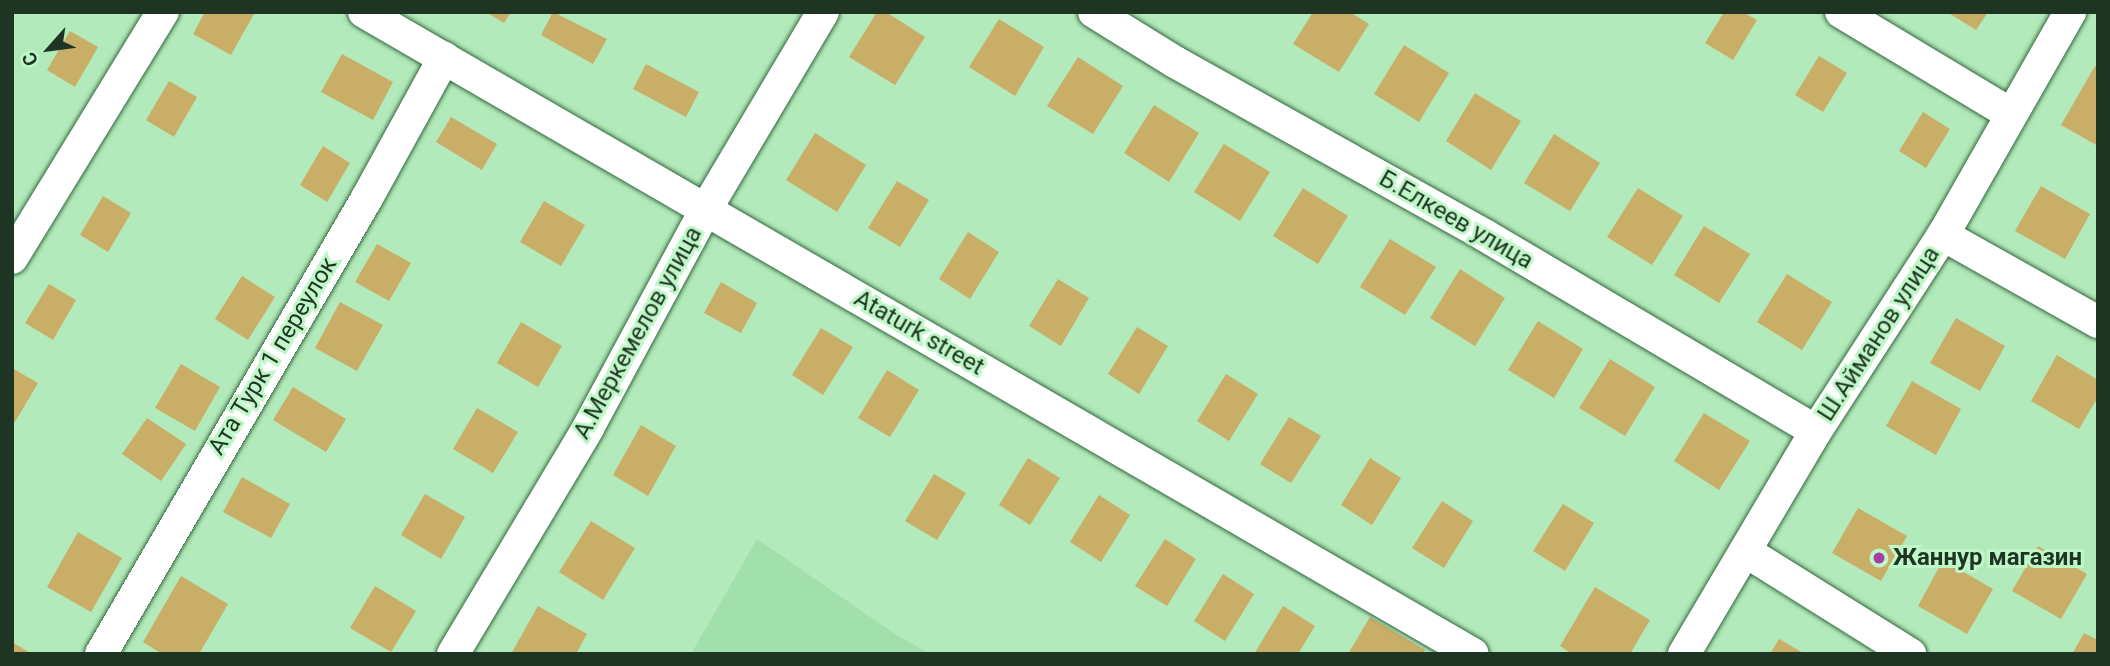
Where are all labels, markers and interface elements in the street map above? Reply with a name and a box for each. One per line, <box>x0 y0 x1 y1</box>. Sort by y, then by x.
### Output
north arrow <box>14 14 84 84</box>
text: С <box>17 48 43 70</box>
street label: Б.Елкеев улица <box>1374 164 1538 276</box>
street label: А.Меркемелов улица <box>568 222 708 444</box>
street label: Ш.Айманов улица <box>1812 241 1946 427</box>
street label: Ата Турк 1 переулок <box>202 252 344 460</box>
street label: Ataturk street <box>849 284 989 382</box>
place label: Жаннур магазин <box>1893 544 2082 572</box>
marker: Жаннур магазин <box>1871 550 1887 566</box>

